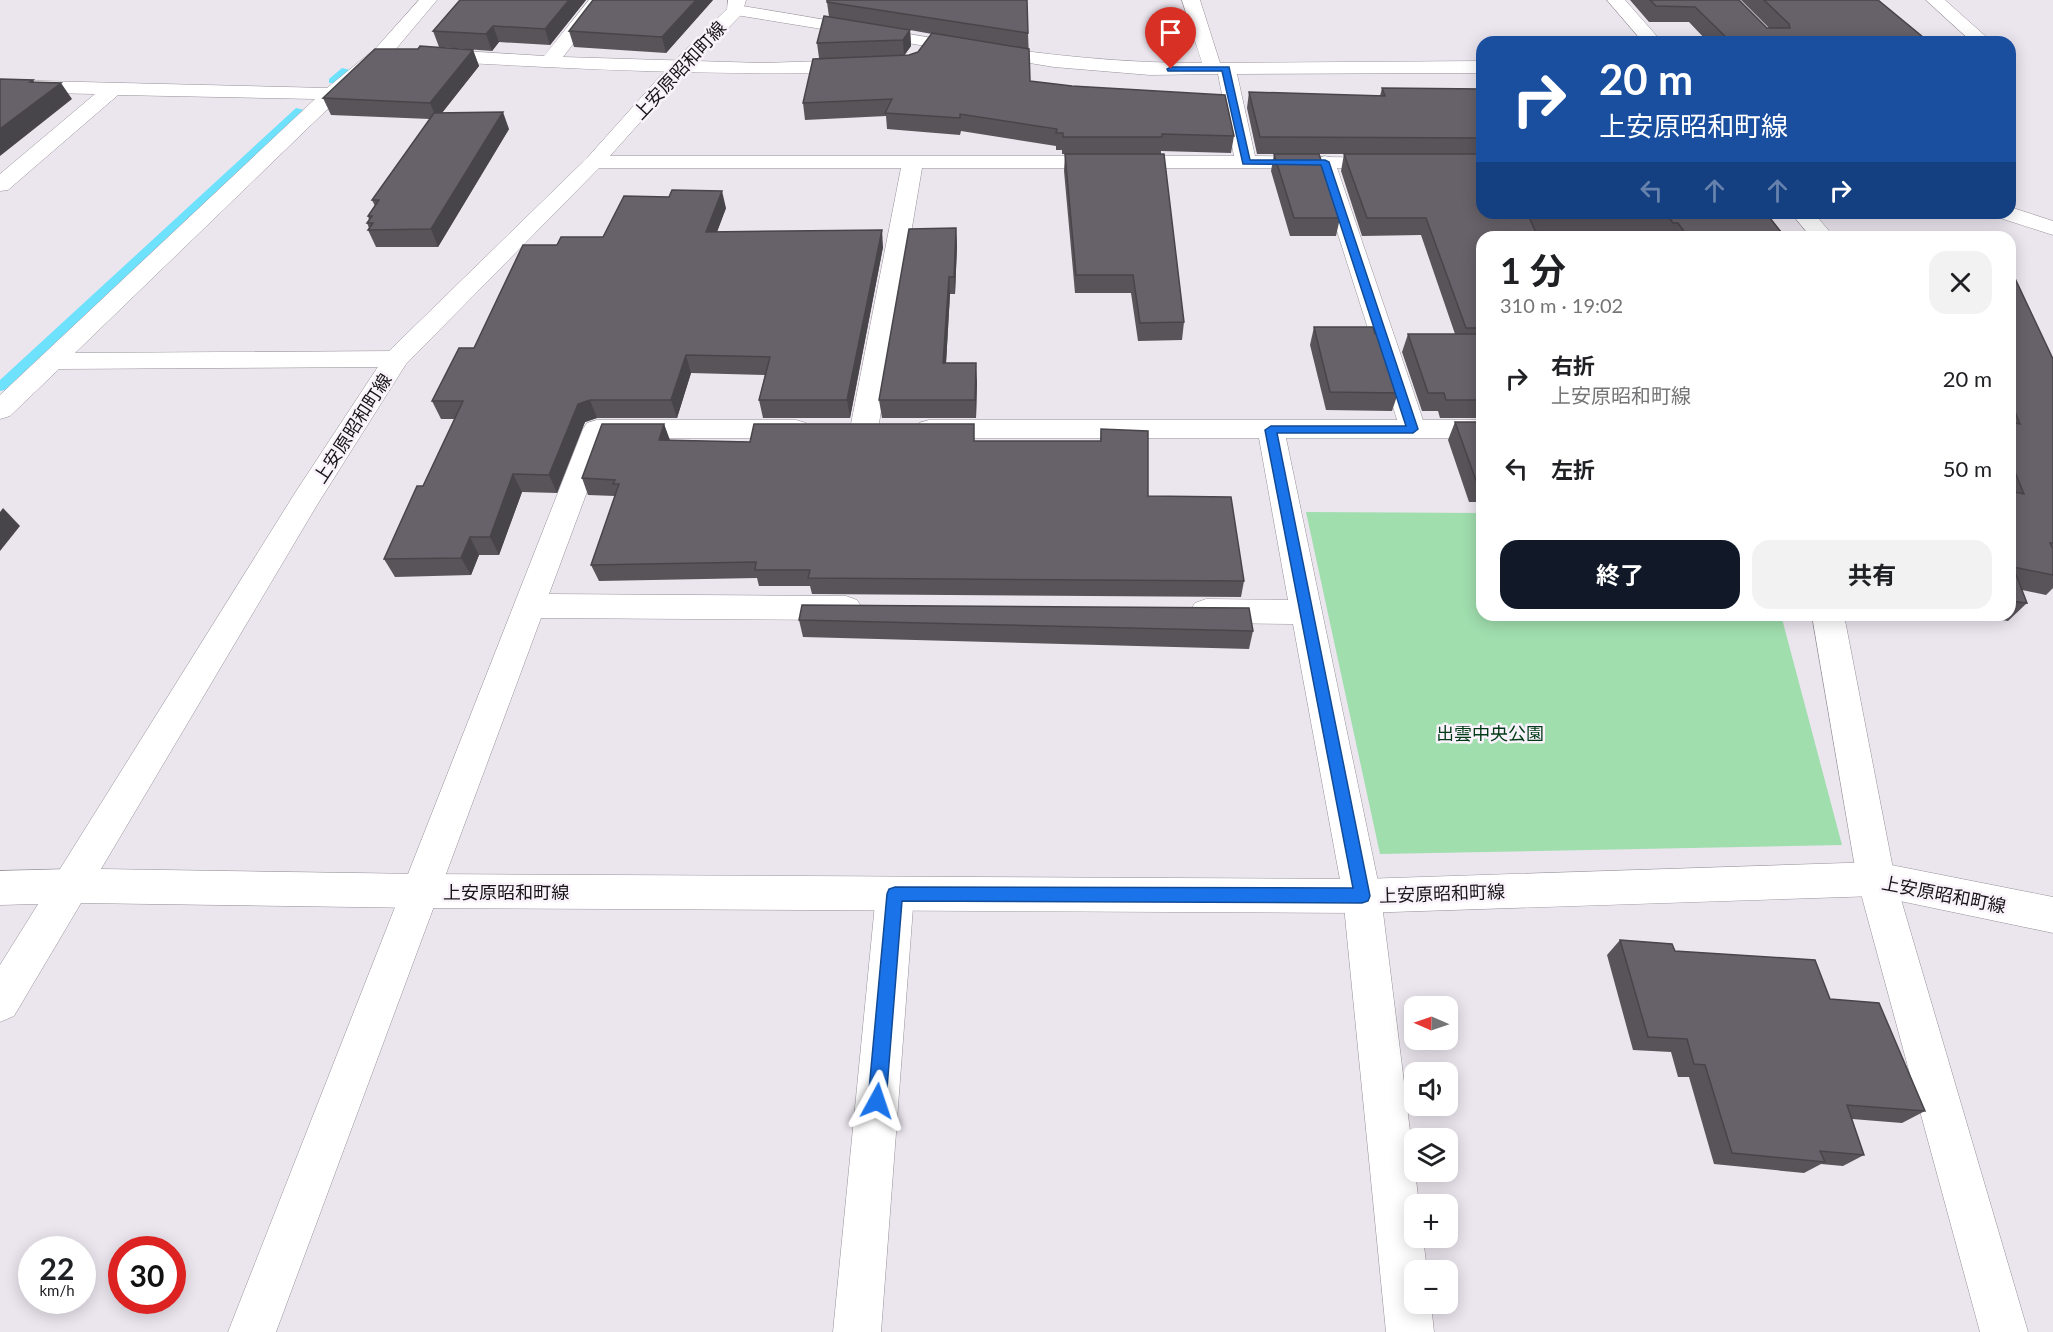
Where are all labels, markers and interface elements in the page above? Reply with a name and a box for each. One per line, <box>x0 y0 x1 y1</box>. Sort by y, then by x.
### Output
pin <box>1145 7 1196 69</box>
street label: 上安原昭和町線 <box>628 16 730 124</box>
icon: arrive <box>1154 16 1187 49</box>
text: 20 m <box>1599 54 1693 104</box>
icon: right <box>1500 60 1578 138</box>
text: 上安原昭和町線 <box>1599 109 1788 142</box>
icon: left <box>1635 174 1668 207</box>
icon: ahead <box>1698 174 1731 207</box>
icon: ahead <box>1761 174 1794 207</box>
icon: right <box>1824 174 1857 207</box>
text: 1 分 <box>1500 248 1566 292</box>
button: close <box>1929 251 1992 314</box>
text: 310 m · 19:02 <box>1500 293 1623 317</box>
text: 右折 <box>1551 352 1595 379</box>
icon: right <box>1500 362 1533 395</box>
text: 20 m <box>1943 365 1992 392</box>
street label: 上安原昭和町線 <box>308 369 396 487</box>
text: 上安原昭和町線 <box>1551 383 1691 407</box>
icon: left <box>1500 452 1533 485</box>
text: 50 m <box>1943 455 1992 482</box>
text: 左折 <box>1551 456 1595 483</box>
button: 終了 <box>1500 540 1740 609</box>
button: 共有 <box>1752 540 1992 609</box>
park label: 出雲中央公園 <box>1436 722 1544 744</box>
street label: 上安原昭和町線 <box>1880 871 2008 917</box>
street label: 上安原昭和町線 <box>1379 880 1505 906</box>
street label: 上安原昭和町線 <box>443 881 569 903</box>
north arrow <box>1404 996 1458 1050</box>
map controls <box>1404 996 1458 1314</box>
button: sound <box>1404 1062 1458 1116</box>
position arrow <box>845 1069 909 1133</box>
button: layers <box>1404 1128 1458 1182</box>
button: + <box>1404 1194 1458 1248</box>
speed limit sign: 30 <box>108 1236 186 1314</box>
text: 22 <box>40 1250 74 1286</box>
button: − <box>1404 1260 1458 1314</box>
text: km/h <box>39 1281 75 1299</box>

